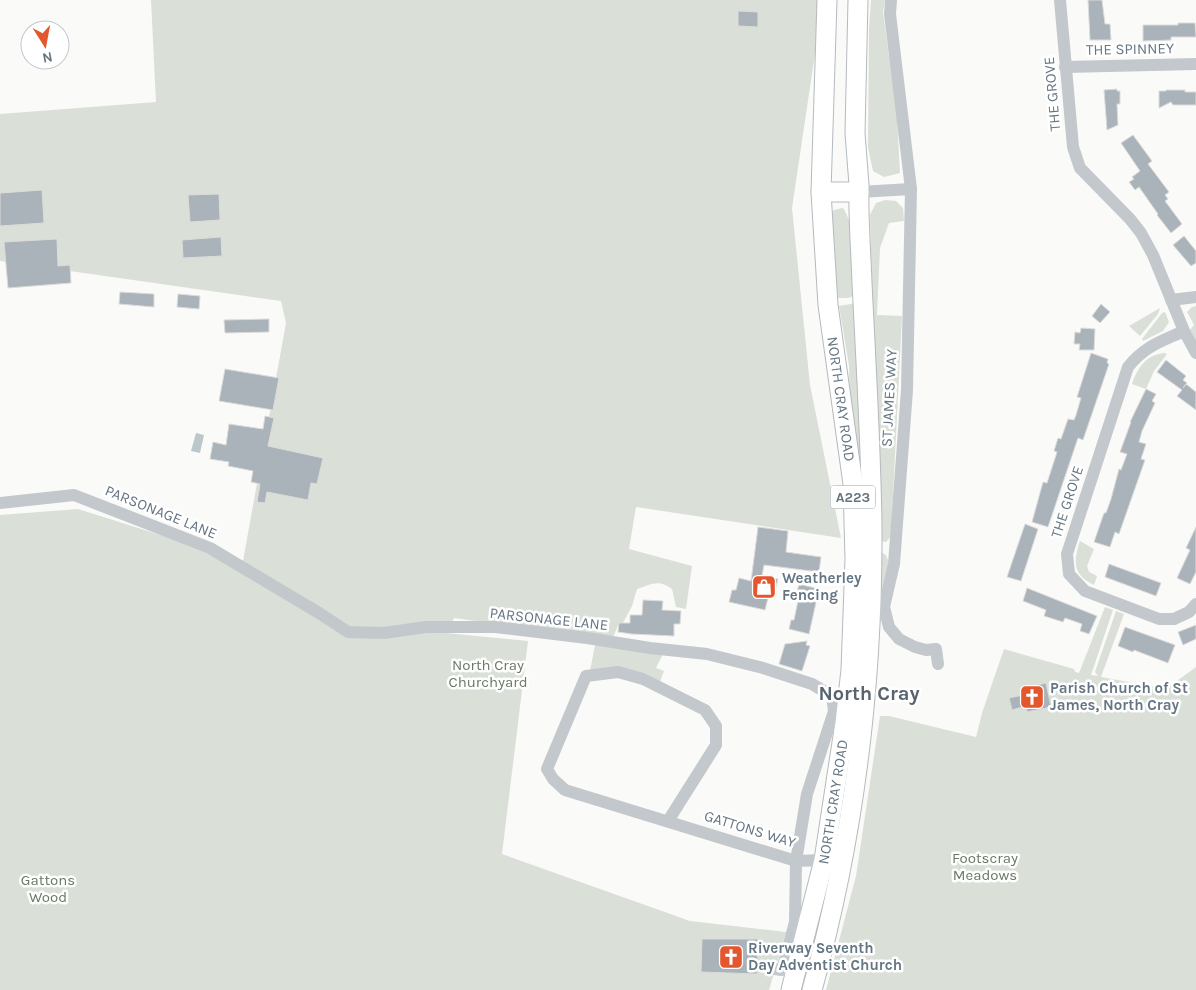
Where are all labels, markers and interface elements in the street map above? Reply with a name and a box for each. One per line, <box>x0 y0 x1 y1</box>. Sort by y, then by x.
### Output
north arrow <box>20 20 70 70</box>
street label: THE SPINNEY <box>1086 39 1175 59</box>
text: N <box>41 48 54 67</box>
street label: THE GROVE <box>1040 56 1064 132</box>
street label: NORTH CRAY ROAD <box>823 335 859 463</box>
street label: ST JAMES WAY <box>877 348 901 447</box>
street label: THE GROVE <box>1047 464 1087 540</box>
street label: PARSONAGE LANE <box>102 481 220 543</box>
road number: A223 <box>830 486 876 508</box>
place label: Weatherley Fencing <box>782 569 862 604</box>
shop icon: Weatherley Fencing <box>751 574 777 600</box>
street label: PARSONAGE LANE <box>489 604 609 634</box>
park label: North Cray Churchyard <box>448 656 528 691</box>
place label: Parish Church of St James, North Cray <box>1050 679 1188 714</box>
district label: North Cray <box>818 682 920 705</box>
church icon: Parish Church of St James, North Cray <box>1019 684 1045 710</box>
street label: NORTH CRAY ROAD <box>814 738 852 866</box>
street label: GATTONS WAY <box>702 807 799 852</box>
park label: Footscray Meadows <box>952 849 1018 884</box>
park label: Gattons Wood <box>21 871 75 906</box>
place label: Riverway Seventh Day Adventist Church <box>748 939 902 974</box>
church icon: Riverway Seventh Day Adventist Church <box>718 944 744 970</box>

